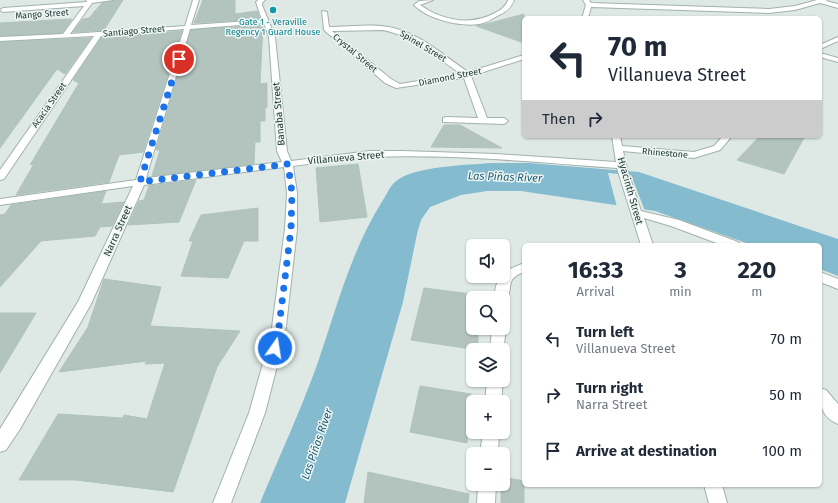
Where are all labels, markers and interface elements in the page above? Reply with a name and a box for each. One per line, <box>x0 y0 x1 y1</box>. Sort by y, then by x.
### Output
marker: Gate 1 - Veraville Regency 1 Guard House <box>268 5 278 15</box>
street label: Mango Street <box>15 7 70 21</box>
place label: Gate 1 - Veraville Regency 1 Guard House <box>226 17 321 37</box>
street label: Santiago Street <box>103 23 166 39</box>
street label: Spinel Street <box>398 28 449 64</box>
text: 70 m <box>608 30 667 63</box>
street label: Crystal Street <box>331 32 380 75</box>
icon: left <box>542 32 594 84</box>
pin <box>162 42 196 76</box>
icon: arrive <box>168 48 190 70</box>
text: Villanueva Street <box>608 64 746 86</box>
street label: Diamond Street <box>418 66 483 88</box>
street label: Acacia Street <box>30 80 69 129</box>
street label: Banaba Street <box>270 81 288 146</box>
icon: right <box>584 108 606 130</box>
text: Then <box>542 110 576 128</box>
street label: Rhinestone <box>642 146 689 160</box>
street label: Villanueva Street <box>307 149 385 167</box>
street label: Hyacinth Street <box>615 156 645 227</box>
water label: Las Piñas River <box>468 169 543 185</box>
street label: Narra Street <box>101 203 135 259</box>
map controls <box>466 239 510 491</box>
button: sound <box>466 239 510 283</box>
text: 16:33 <box>568 256 624 284</box>
text: 3 <box>674 256 687 284</box>
text: 220 <box>737 256 776 284</box>
text: Arrival <box>577 284 615 299</box>
text: min <box>669 284 692 299</box>
text: m <box>751 284 762 299</box>
button: search <box>466 291 510 335</box>
text: Turn left <box>576 323 634 341</box>
position arrow <box>254 327 296 369</box>
icon: left <box>542 328 564 350</box>
text: 70 m <box>770 330 802 348</box>
text: Villanueva Street <box>576 341 676 356</box>
button: layers <box>466 343 510 387</box>
text: Turn right <box>576 379 643 397</box>
icon: right <box>542 384 564 406</box>
text: 50 m <box>769 386 802 404</box>
button: + <box>466 395 510 439</box>
text: Narra Street <box>576 397 647 412</box>
water label: Las Piñas River <box>299 406 335 481</box>
icon: arrive <box>542 440 564 462</box>
text: Arrive at destination <box>576 442 717 460</box>
text: 100 m <box>762 442 802 460</box>
button: − <box>466 447 510 491</box>

